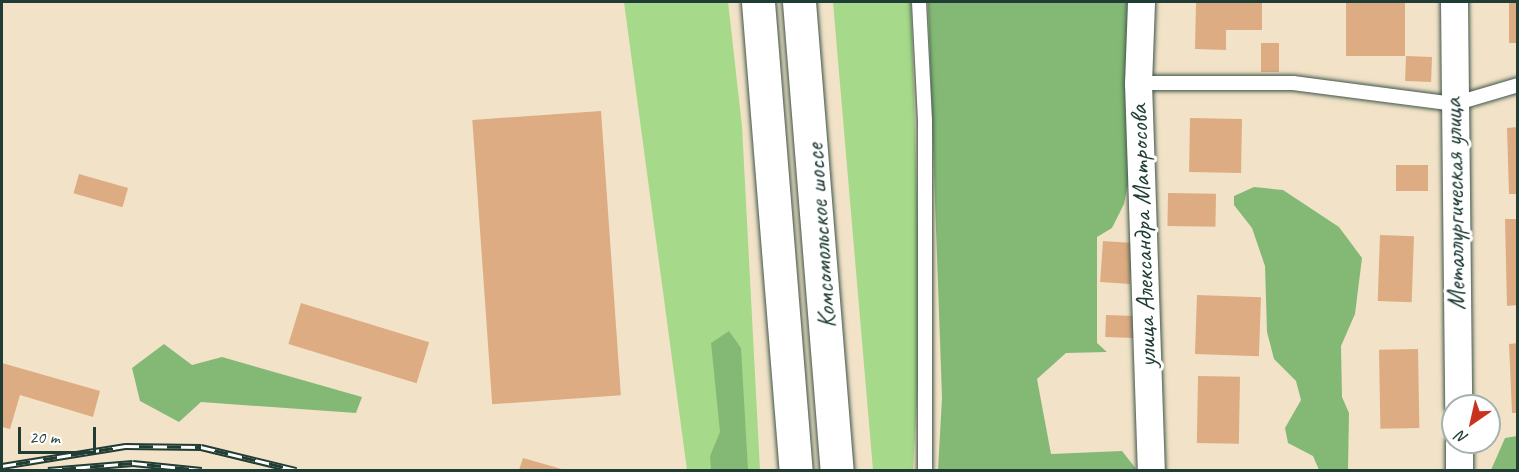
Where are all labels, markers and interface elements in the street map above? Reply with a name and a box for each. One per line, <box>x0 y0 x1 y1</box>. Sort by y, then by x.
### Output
street label: Металлургическая улица <box>1438 97 1472 311</box>
street label: улица Александра Матросова <box>1123 104 1163 368</box>
street label: Комсомольское шоссе <box>799 142 843 330</box>
north arrow <box>1441 394 1501 454</box>
scale bar <box>21 415 99 453</box>
text: 20 m <box>29 426 60 448</box>
text: N <box>1452 426 1472 448</box>

